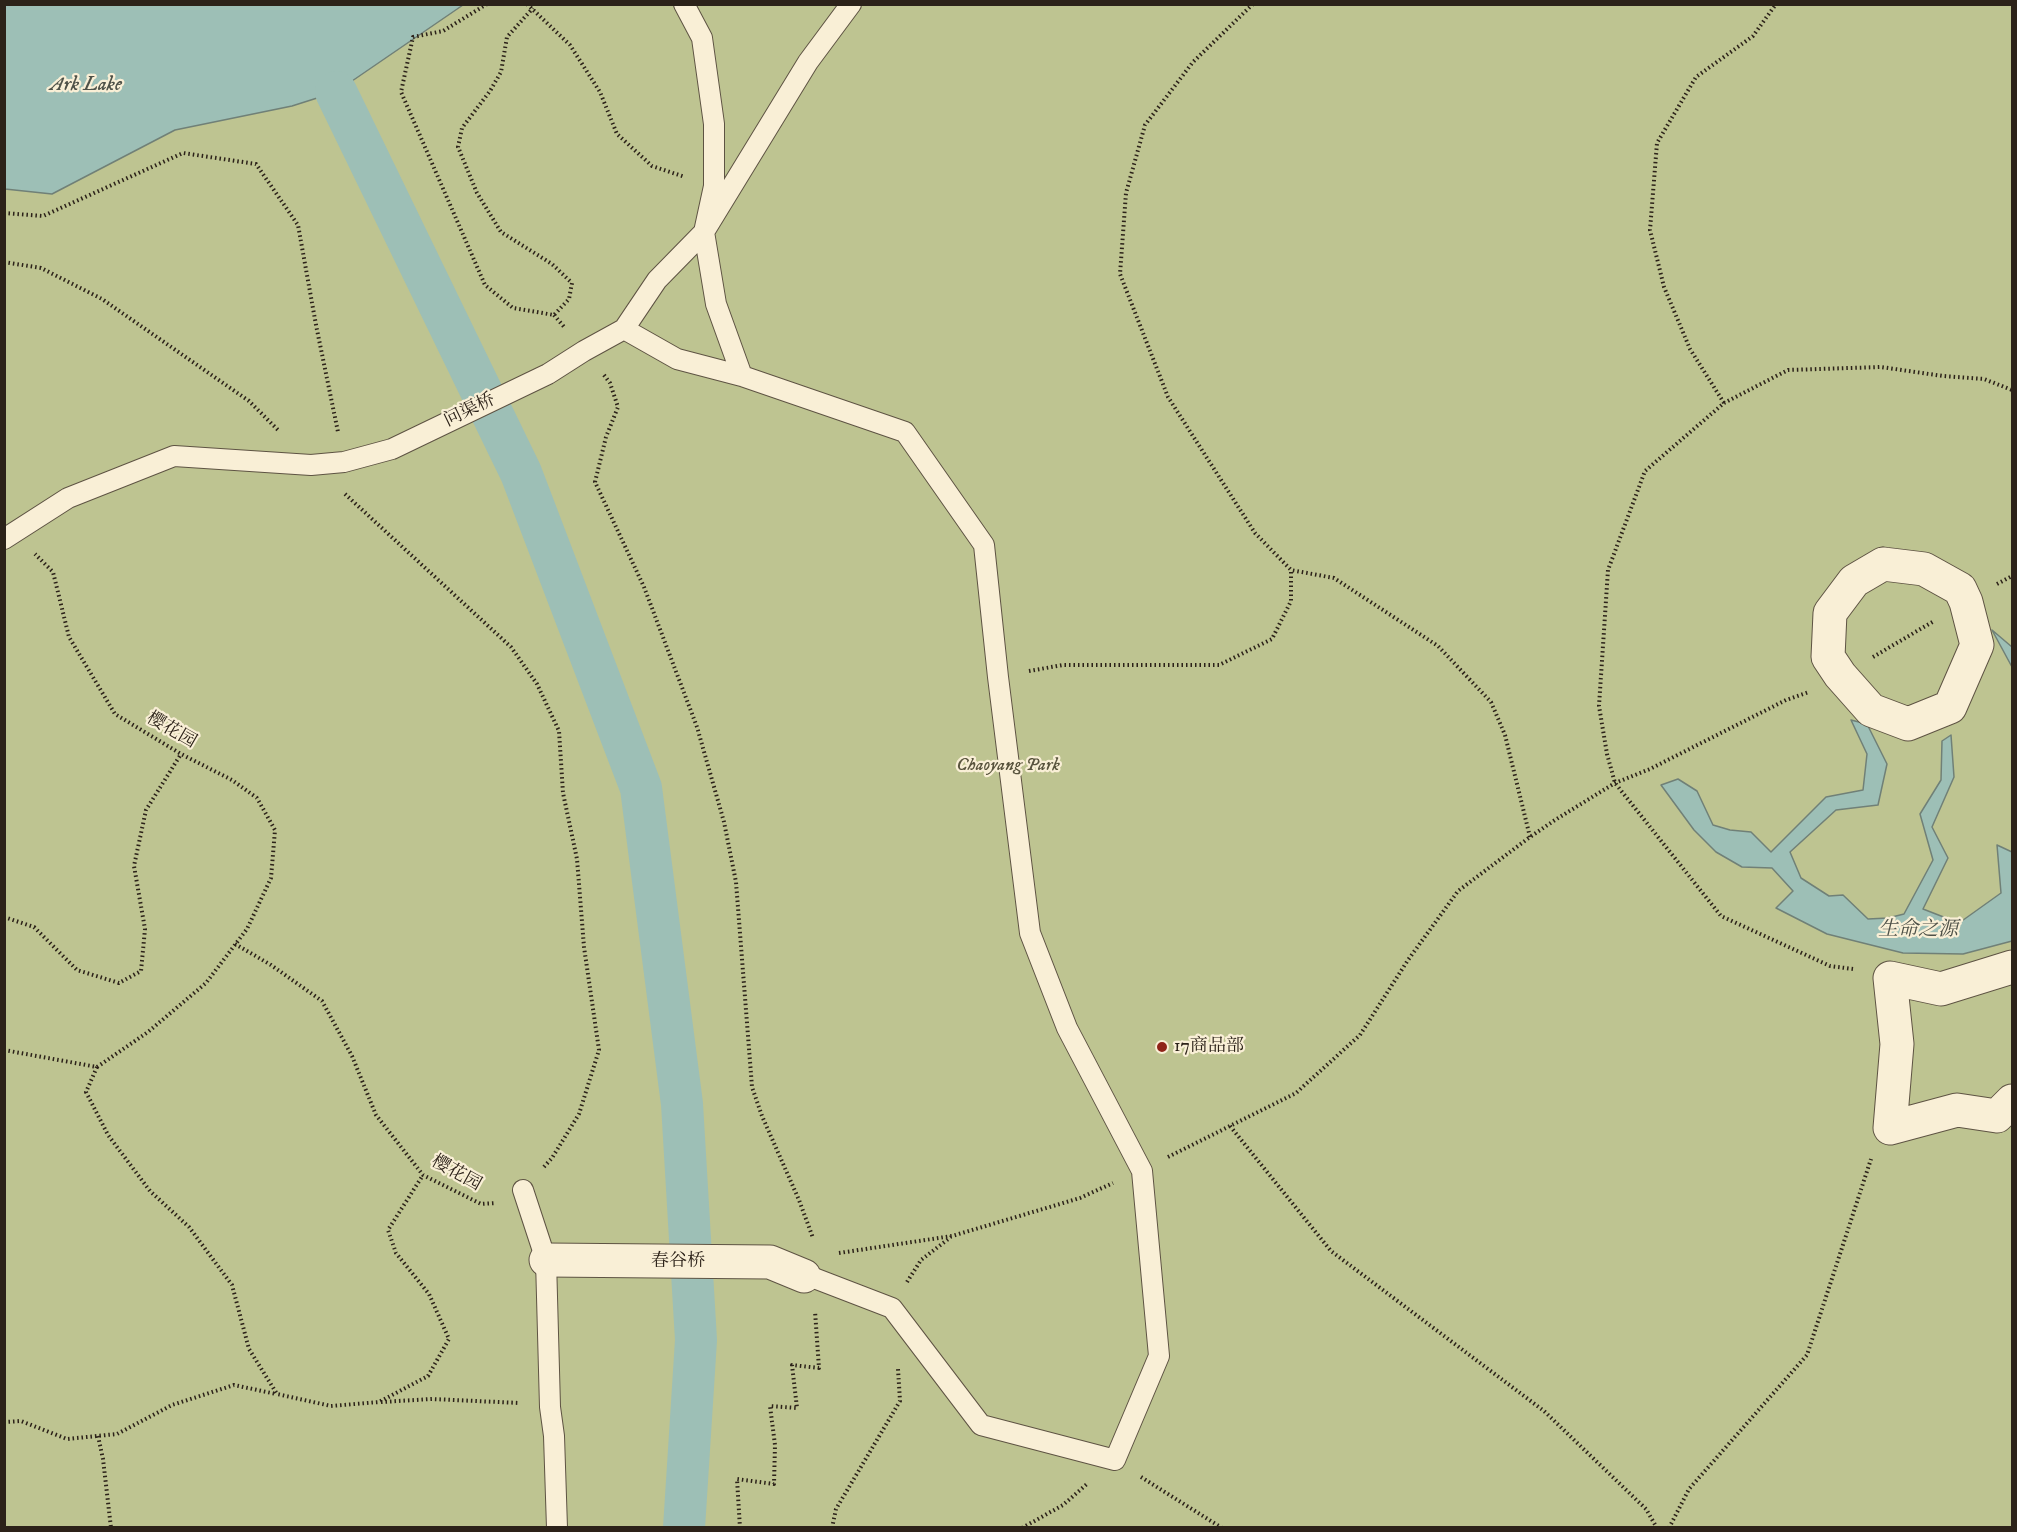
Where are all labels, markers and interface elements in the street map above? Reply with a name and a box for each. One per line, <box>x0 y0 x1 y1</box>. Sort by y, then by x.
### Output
water label: Ark Lake <box>50 74 122 98</box>
street label: 问渠桥 <box>441 389 499 433</box>
street label: 樱花园 <box>142 708 200 754</box>
park label: Chaoyang Park <box>956 755 1060 777</box>
water label: 生命之源 <box>1878 919 1958 943</box>
place label: 17商品部 <box>1174 1036 1244 1058</box>
marker: 17商品部 <box>1155 1040 1169 1054</box>
street label: 樱花园 <box>427 1151 485 1197</box>
street label: 春谷桥 <box>651 1251 705 1273</box>

